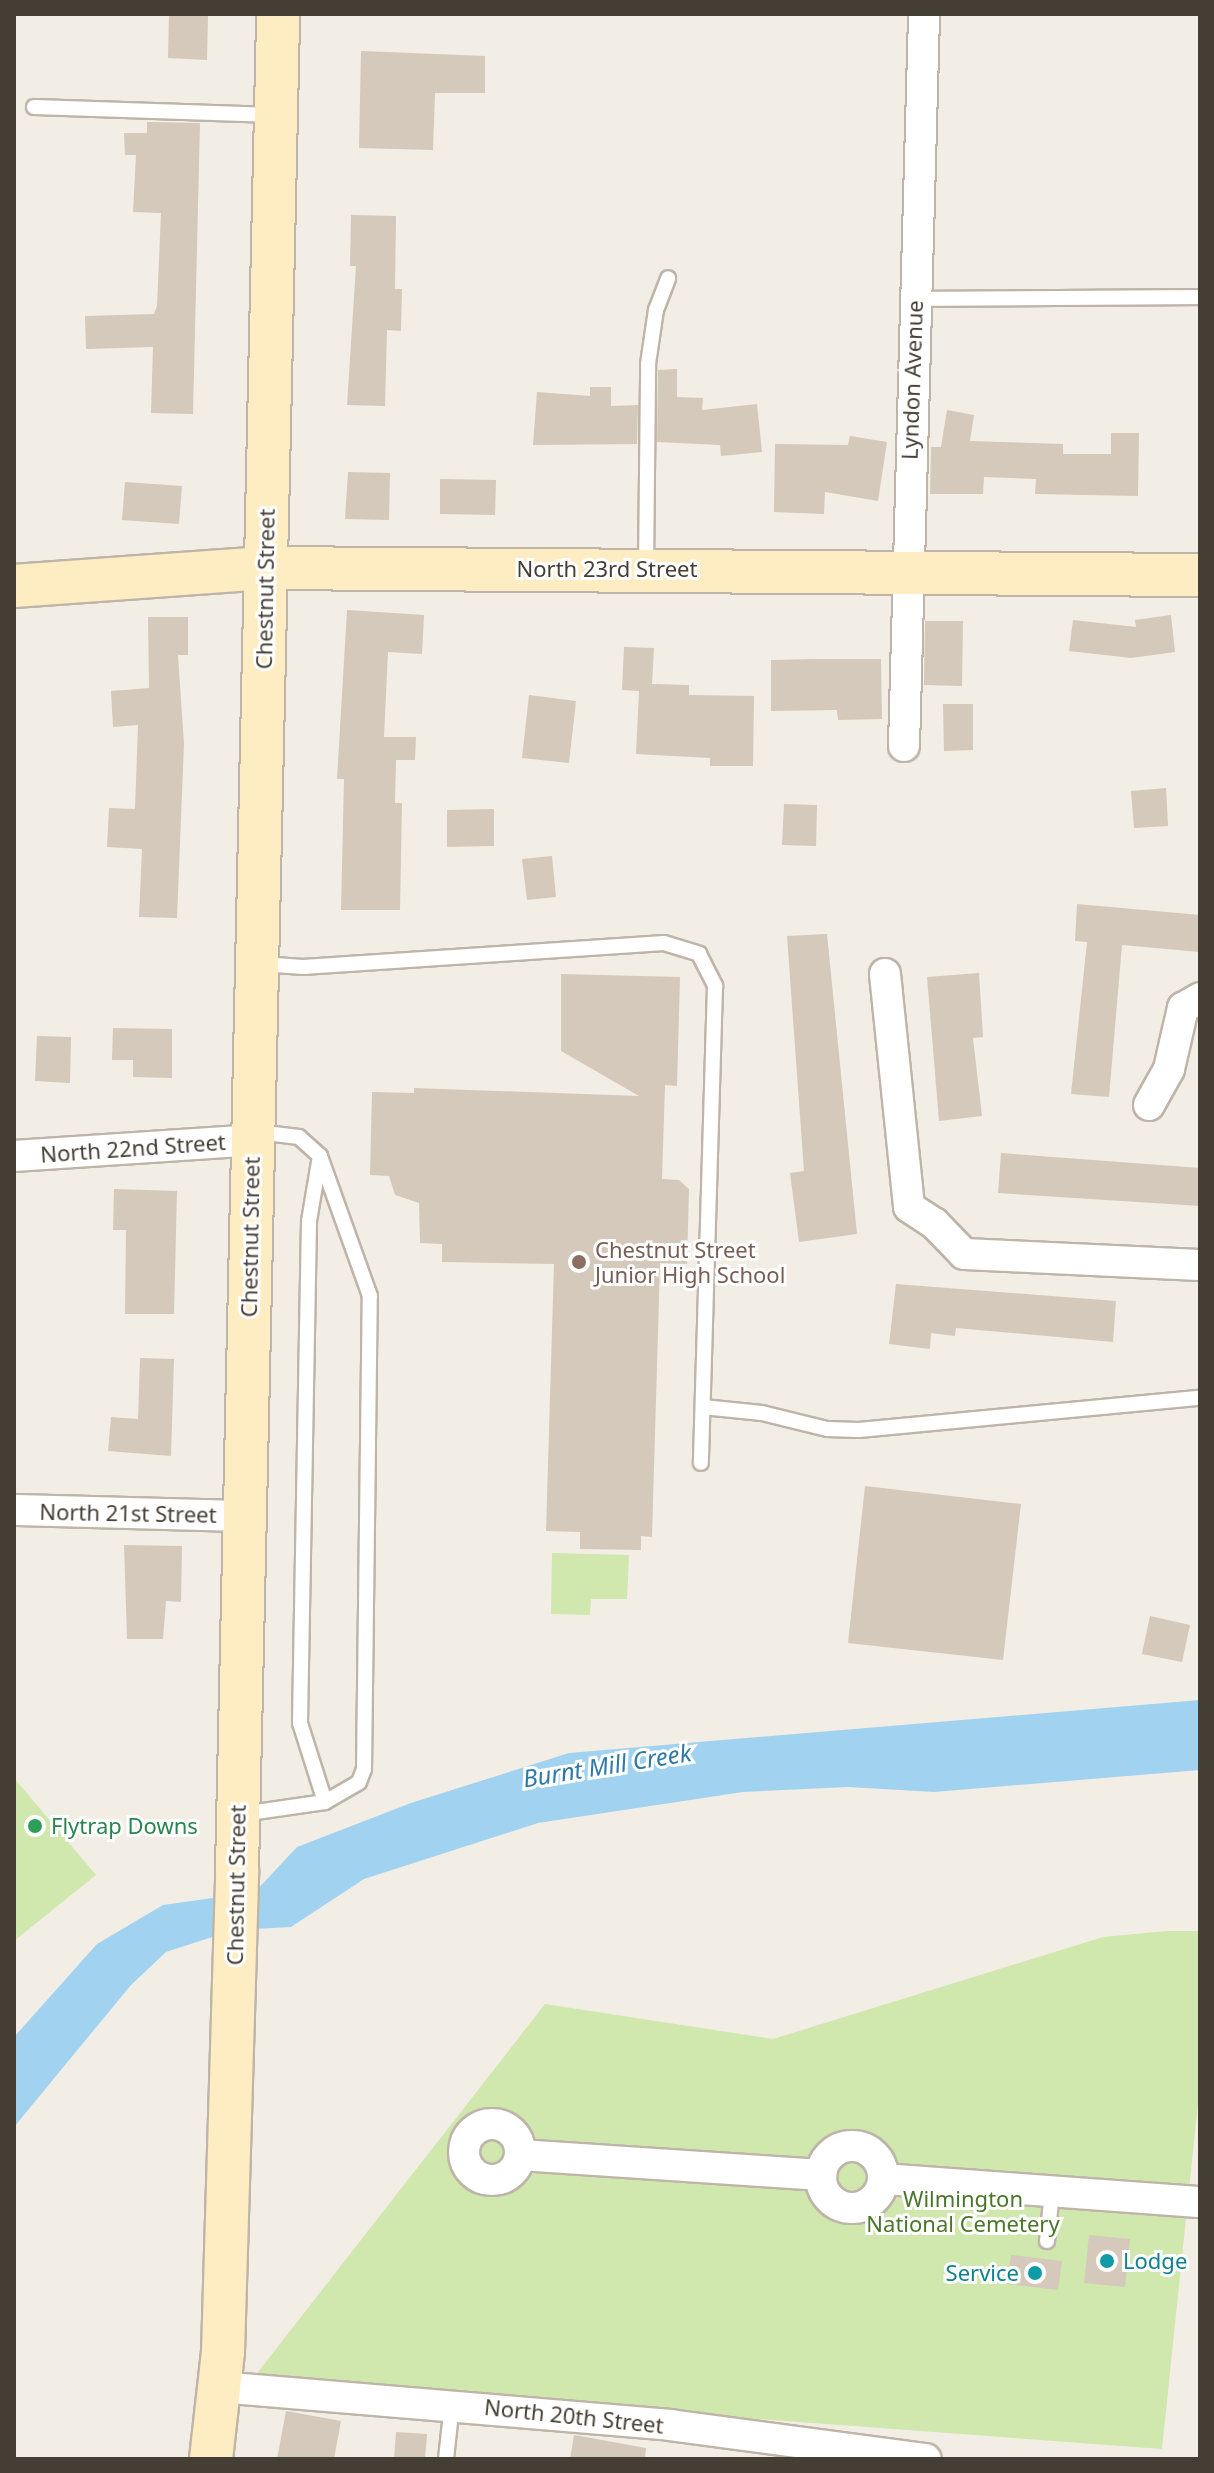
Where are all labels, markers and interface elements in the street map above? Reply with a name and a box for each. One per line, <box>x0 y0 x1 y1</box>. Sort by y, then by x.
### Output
street label: Lyndon Avenue <box>896 300 928 460</box>
street label: Chestnut Street <box>250 508 280 670</box>
street label: North 23rd Street <box>517 556 697 582</box>
street label: North 22nd Street <box>39 1128 227 1168</box>
street label: Chestnut Street <box>235 1156 265 1318</box>
place label: Chestnut Street Junior High School <box>595 1236 785 1288</box>
marker: Chestnut Street Junior High School <box>570 1253 588 1271</box>
street label: North 21st Street <box>39 1498 217 1528</box>
water label: Burnt Mill Creek <box>521 1737 693 1793</box>
street label: Chestnut Street <box>221 1804 251 1966</box>
place label: Flytrap Downs <box>51 1813 198 1839</box>
marker: Flytrap Downs <box>26 1817 44 1835</box>
park label: Wilmington National Cemetery <box>866 2185 1060 2236</box>
place label: Lodge <box>1123 2248 1187 2274</box>
marker: Lodge <box>1098 2252 1116 2270</box>
place label: Service <box>946 2260 1019 2286</box>
marker: Service <box>1026 2264 1044 2282</box>
street label: North 20th Street <box>483 2393 665 2439</box>

